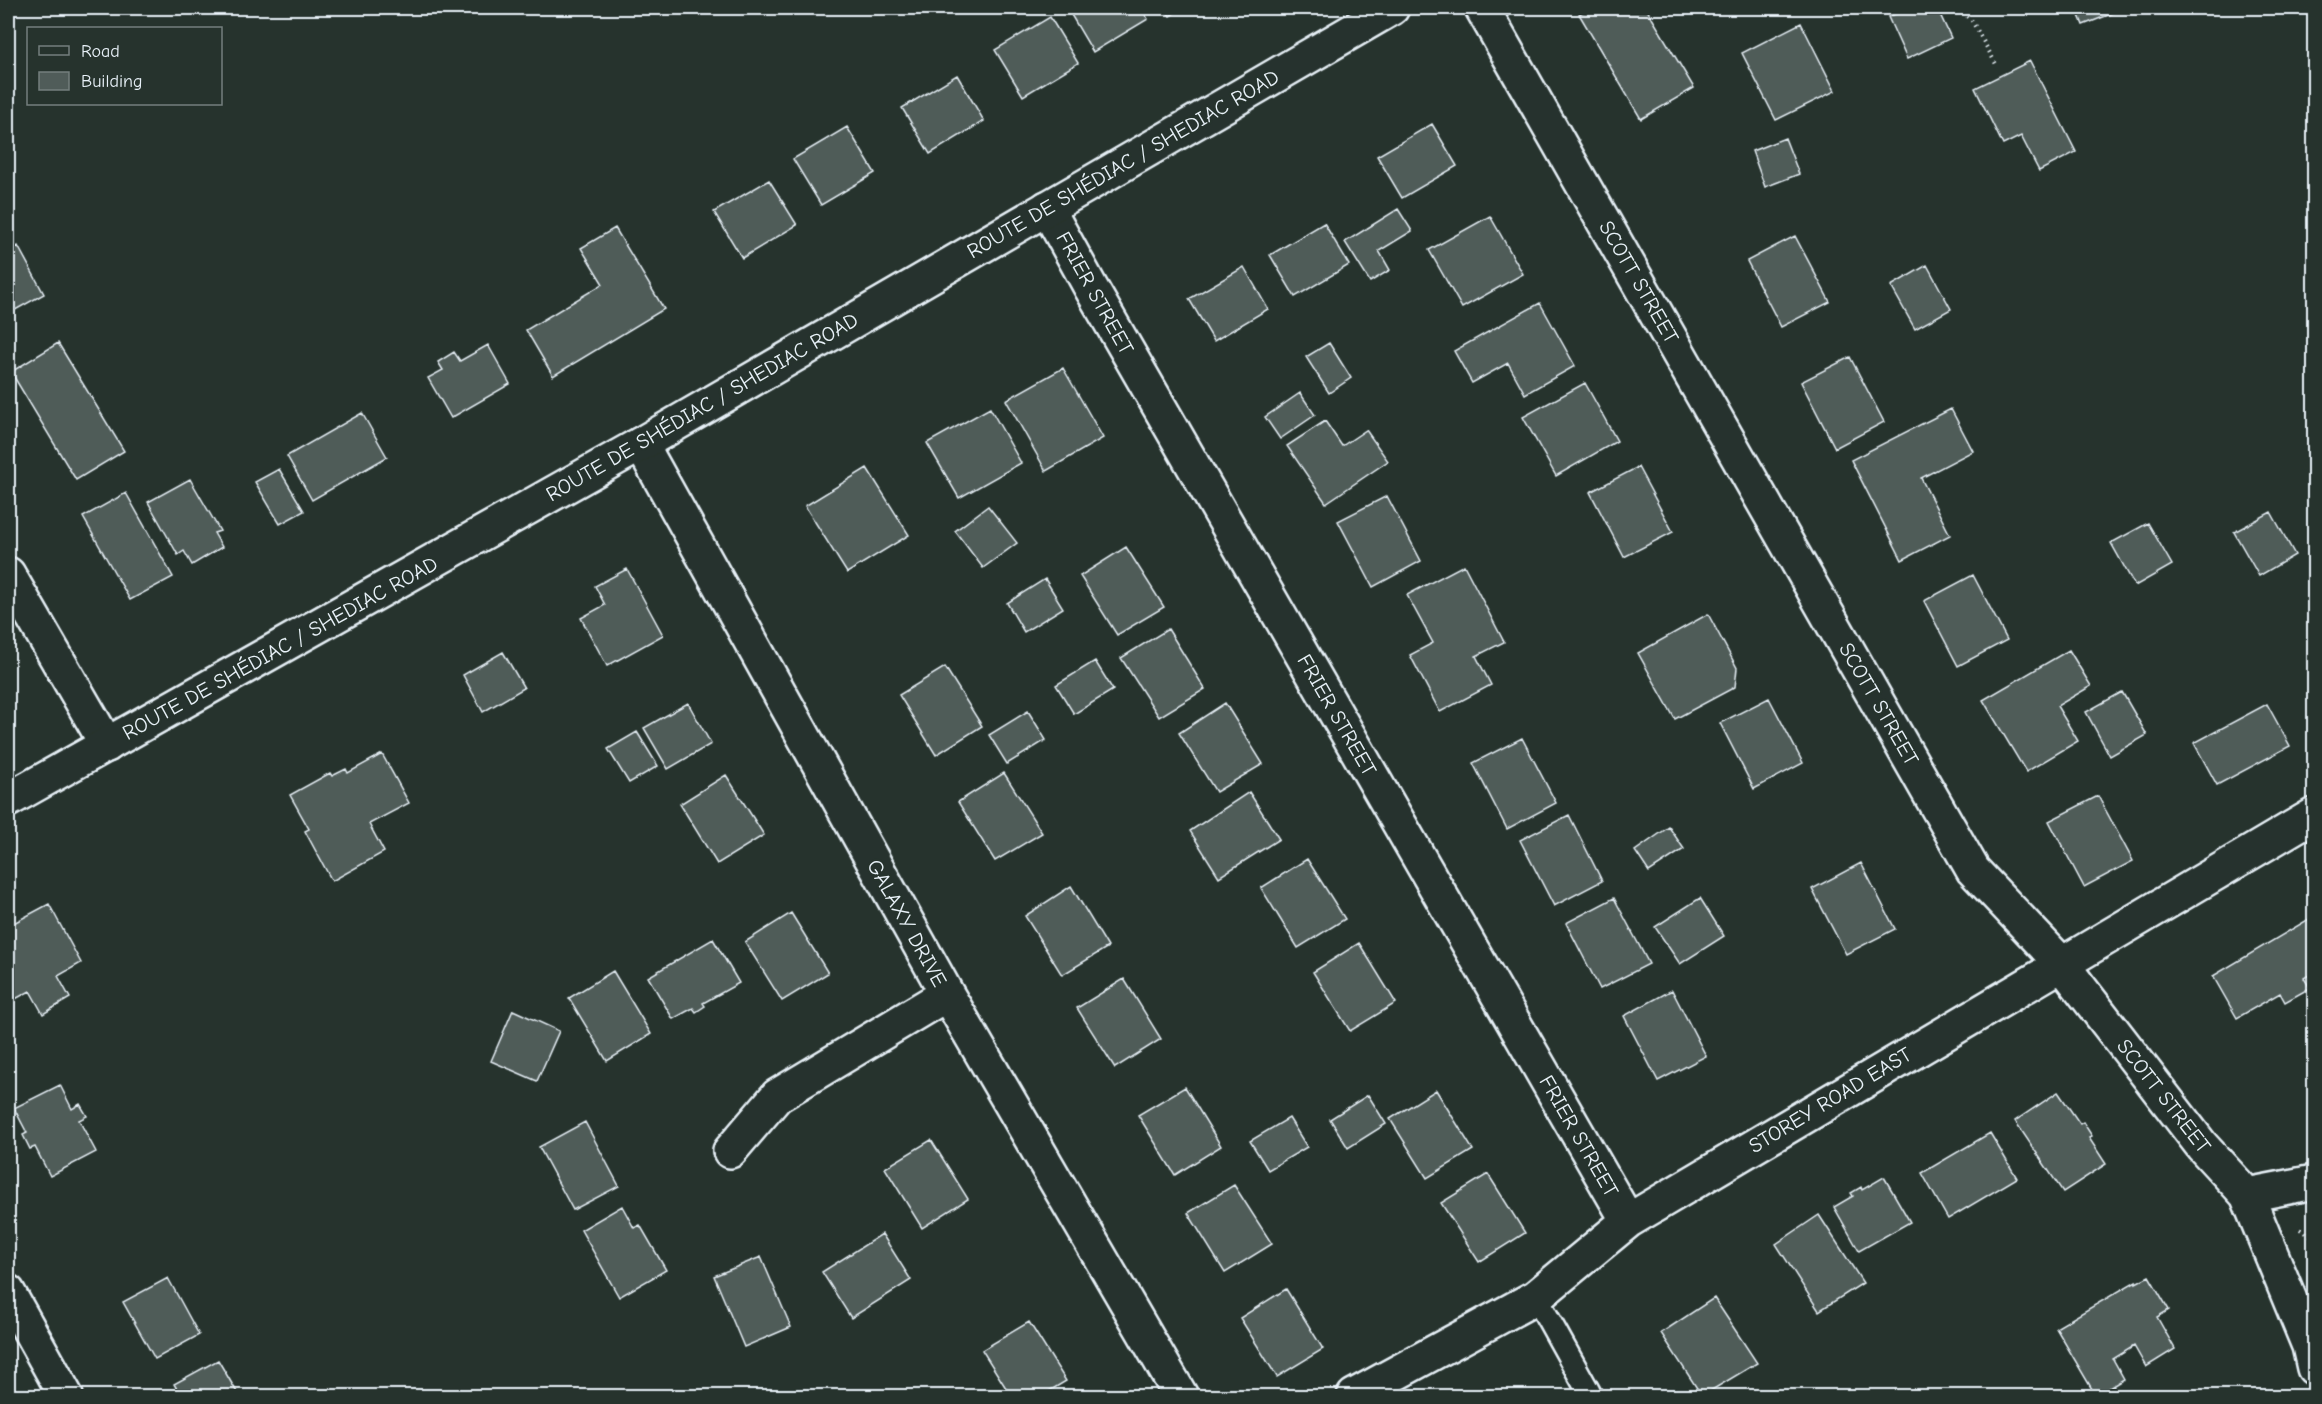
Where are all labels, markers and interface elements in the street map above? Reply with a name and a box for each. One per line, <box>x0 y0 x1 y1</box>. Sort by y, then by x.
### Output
legend <box>27 27 222 105</box>
text: Road <box>81 41 120 62</box>
street label: ROUTE DE SHÉDIAC / SHEDIAC ROAD <box>963 65 1283 263</box>
text: Building <box>81 71 143 92</box>
street label: SCOTT STREET <box>1594 216 1684 348</box>
street label: FRIER STREET <box>1051 228 1139 359</box>
street label: ROUTE DE SHÉDIAC / SHEDIAC ROAD <box>542 308 862 506</box>
street label: ROUTE DE SHÉDIAC / SHEDIAC ROAD <box>118 551 442 745</box>
street label: SCOTT STREET <box>1834 638 1924 770</box>
street label: FRIER STREET <box>1293 650 1382 780</box>
street label: GALAXY DRIVE <box>862 855 952 991</box>
street label: SCOTT STREET <box>2112 1034 2216 1158</box>
street label: STOREY ROAD EAST <box>1744 1042 1916 1158</box>
street label: FRIER STREET <box>1535 1071 1624 1201</box>

